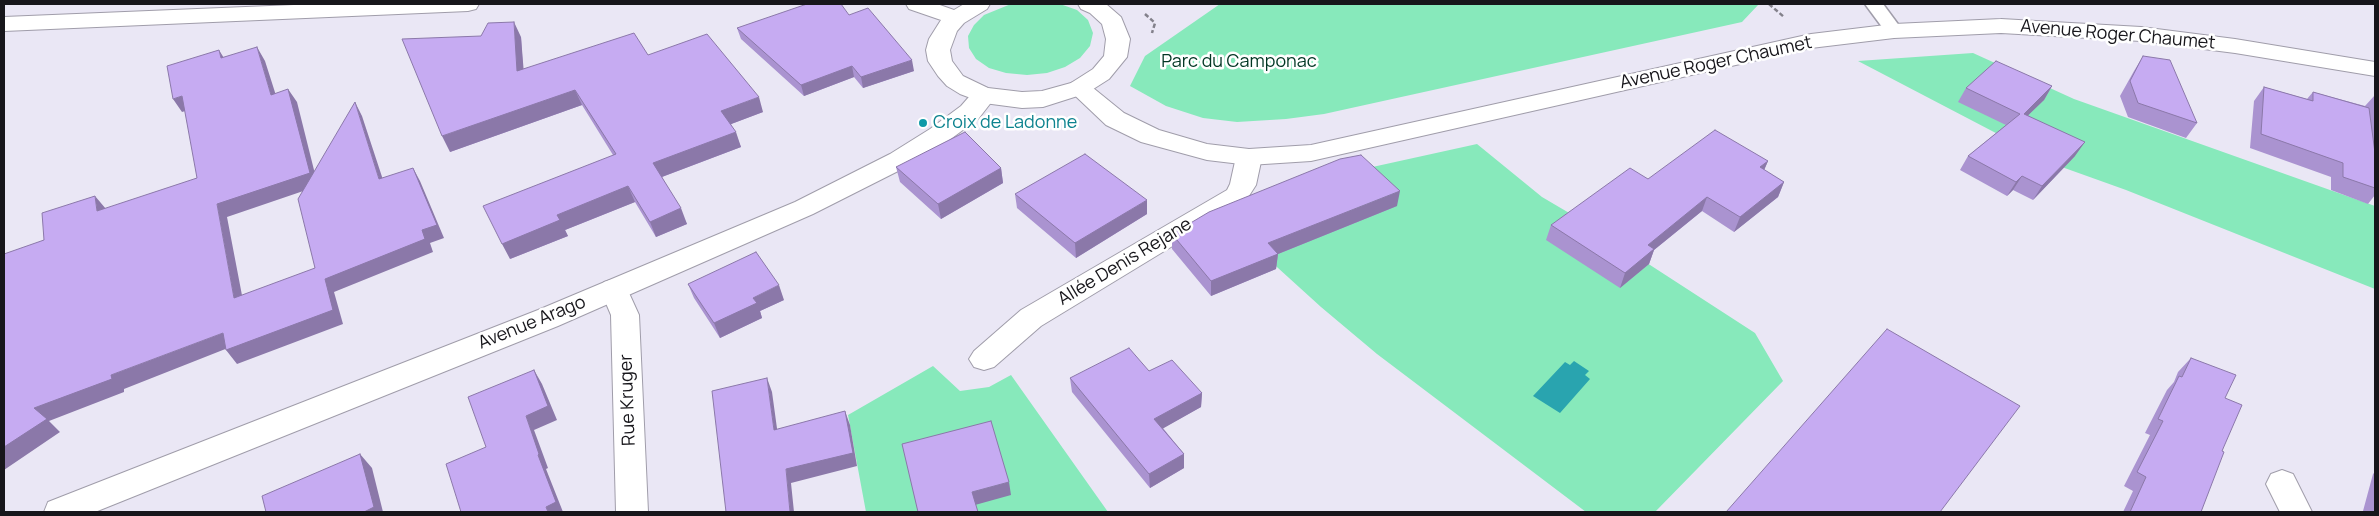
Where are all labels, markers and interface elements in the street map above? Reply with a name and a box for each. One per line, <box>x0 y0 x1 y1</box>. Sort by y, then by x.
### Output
street label: Avenue Roger Chaumet <box>2020 16 2216 54</box>
street label: Avenue Roger Chaumet <box>1618 32 1814 94</box>
park label: Parc du Camponac <box>1161 51 1317 73</box>
place label: Croix de Ladonne <box>933 112 1077 134</box>
marker: Croix de Ladonne <box>917 117 929 129</box>
street label: Allée Denis Rejane <box>1054 214 1196 310</box>
street label: Avenue Arago <box>475 292 589 354</box>
street label: Rue Kruger <box>616 354 640 446</box>

